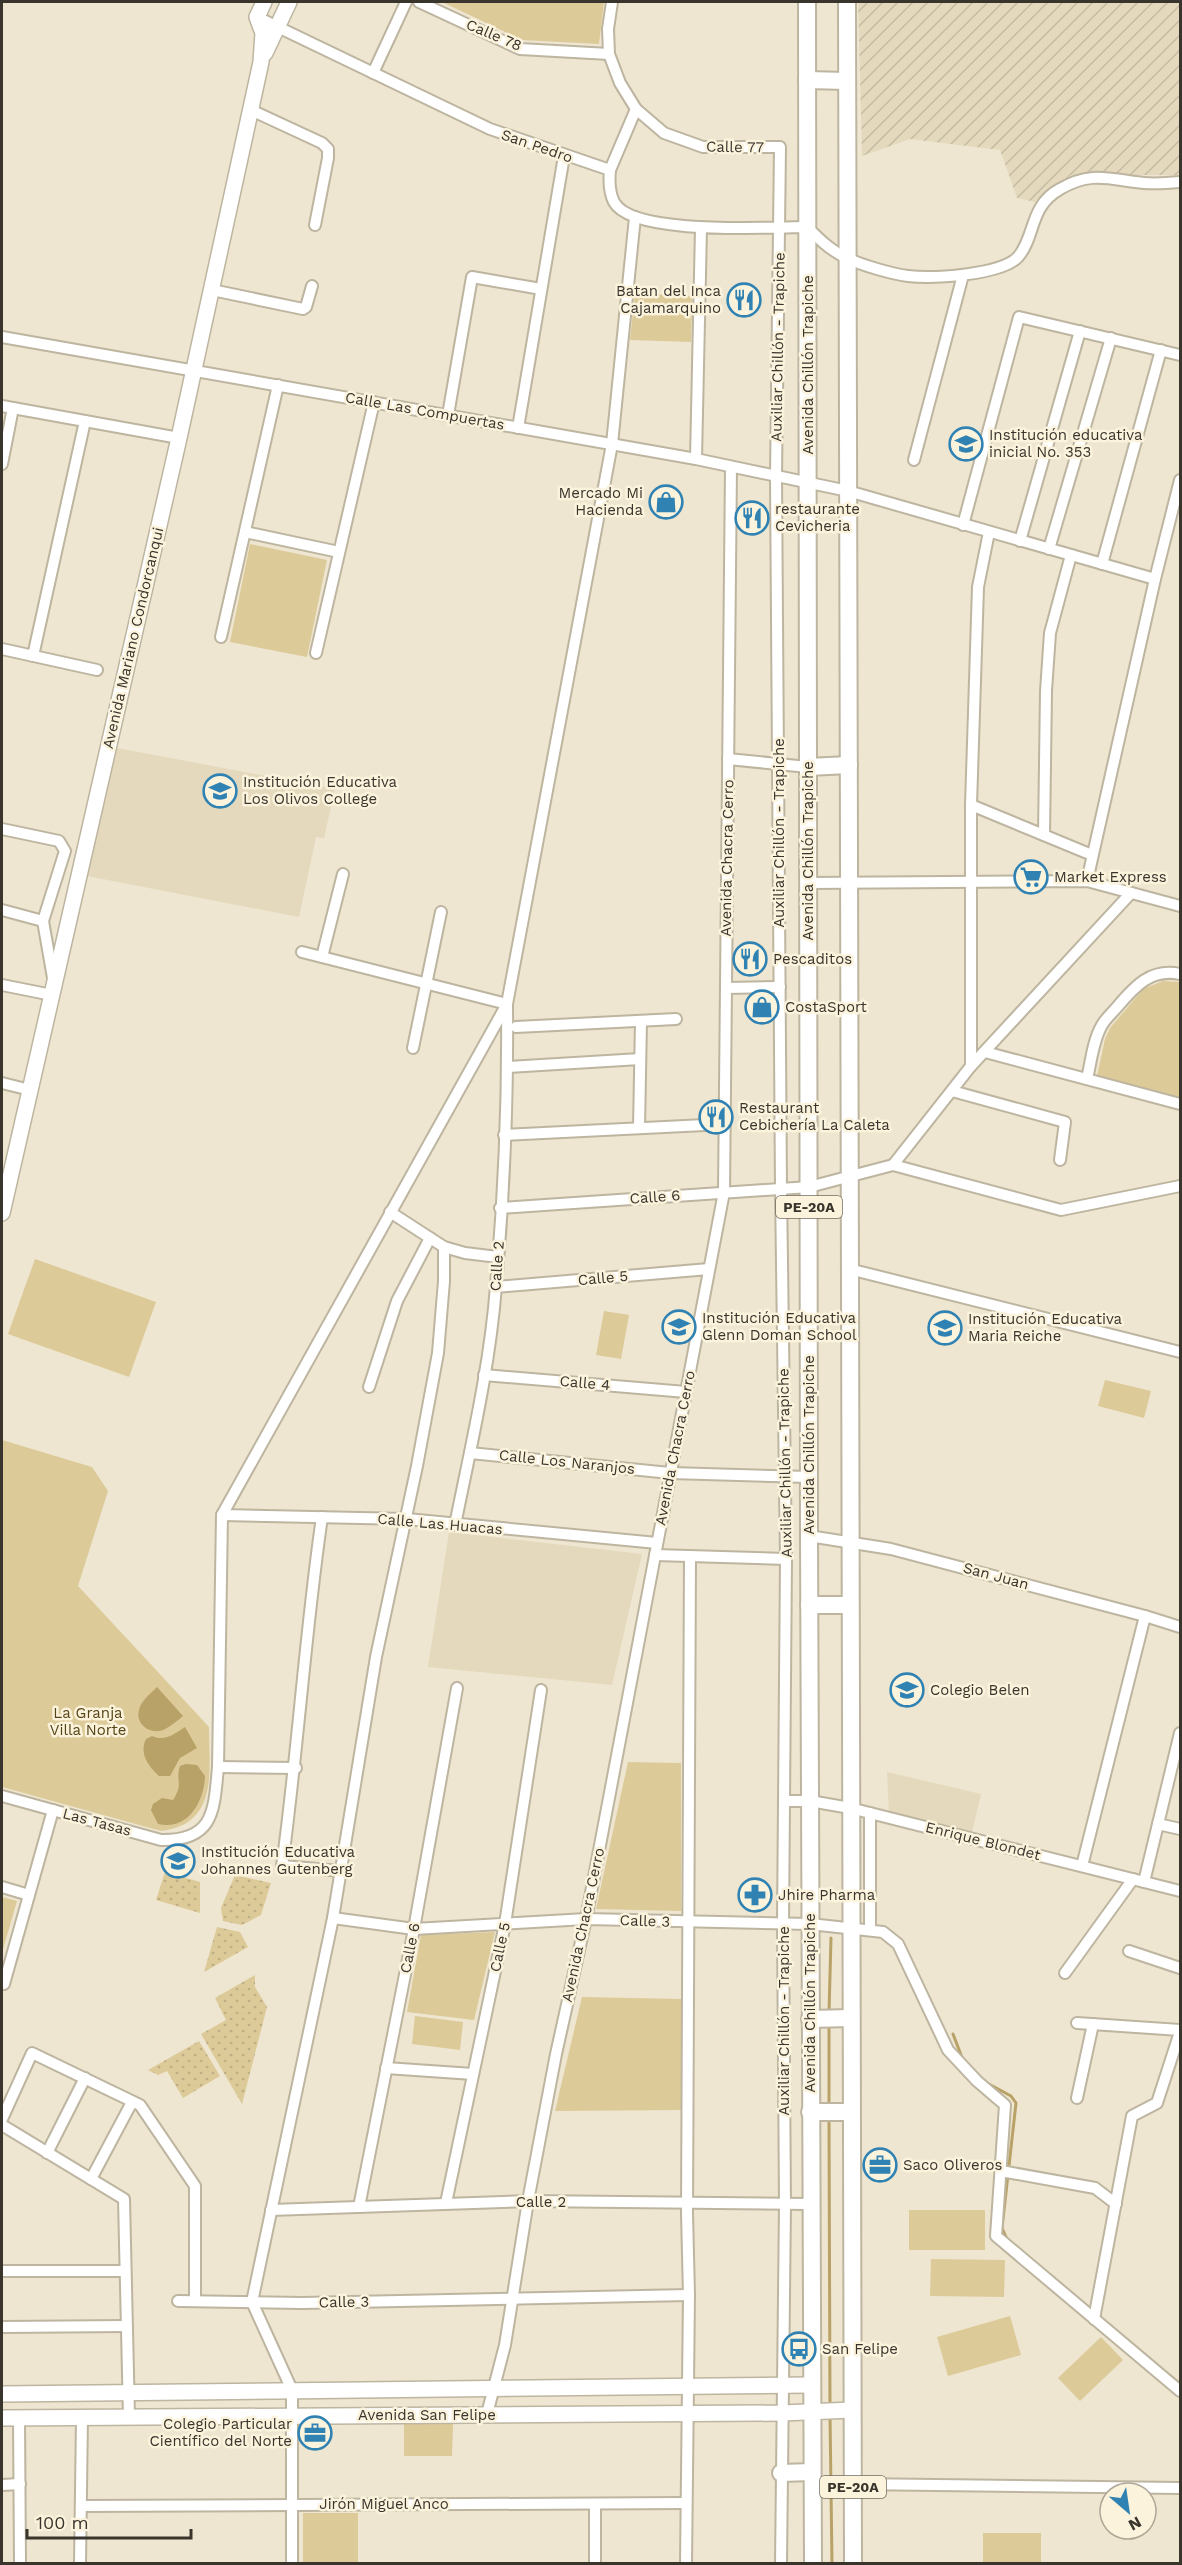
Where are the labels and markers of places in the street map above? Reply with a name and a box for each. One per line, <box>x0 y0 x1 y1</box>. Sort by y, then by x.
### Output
place label: Batan del Inca Cajamarquino <box>616 282 721 317</box>
restaurant icon: Batan del Inca Cajamarquino <box>726 282 762 318</box>
school or university icon: Institución educativa inicial No. 353 <box>948 426 984 462</box>
place label: Institución educativa inicial No. 353 <box>989 426 1143 461</box>
place label: Mercado Mi Hacienda <box>559 484 644 519</box>
shop icon: Mercado Mi Hacienda <box>648 484 684 520</box>
restaurant icon: restaurante Cevicheria <box>734 500 770 536</box>
place label: restaurante Cevicheria <box>775 500 860 535</box>
school or university icon: Institución Educativa Los Olivos College <box>202 773 238 809</box>
place label: Institución Educativa Los Olivos College <box>243 773 398 808</box>
supermarket icon: Market Express <box>1013 859 1049 895</box>
place label: Market Express <box>1054 868 1167 886</box>
restaurant icon: Pescaditos <box>732 941 768 977</box>
place label: Pescaditos <box>773 950 852 968</box>
shop icon: CostaSport <box>744 989 780 1025</box>
place label: CostaSport <box>785 998 868 1016</box>
restaurant icon: Restaurant Cebichería La Caleta <box>698 1099 734 1135</box>
place label: Restaurant Cebichería La Caleta <box>739 1099 890 1134</box>
school or university icon: Institución Educativa Glenn Doman School <box>661 1309 697 1345</box>
place label: Institución Educativa Glenn Doman School <box>702 1309 857 1344</box>
school or university icon: Institución Educativa Maria Reiche <box>927 1310 963 1346</box>
place label: Institución Educativa Maria Reiche <box>968 1310 1123 1345</box>
school or university icon: Colegio Belen <box>889 1672 925 1708</box>
place label: Colegio Belen <box>930 1681 1030 1699</box>
school or university icon: Institución Educativa Johannes Gutenberg <box>160 1843 196 1879</box>
place label: Institución Educativa Johannes Gutenberg <box>201 1843 356 1878</box>
pharmacy icon: Jhire Pharma <box>737 1877 773 1913</box>
place label: Jhire Pharma <box>778 1886 876 1904</box>
office icon: Saco Oliveros <box>862 2147 898 2183</box>
place label: Saco Oliveros <box>903 2156 1003 2174</box>
bus stop icon: San Felipe <box>781 2331 817 2367</box>
place label: San Felipe <box>822 2340 898 2358</box>
place label: Colegio Particular Científico del Norte <box>149 2415 292 2450</box>
office icon: Colegio Particular Científico del Norte <box>297 2415 333 2451</box>

